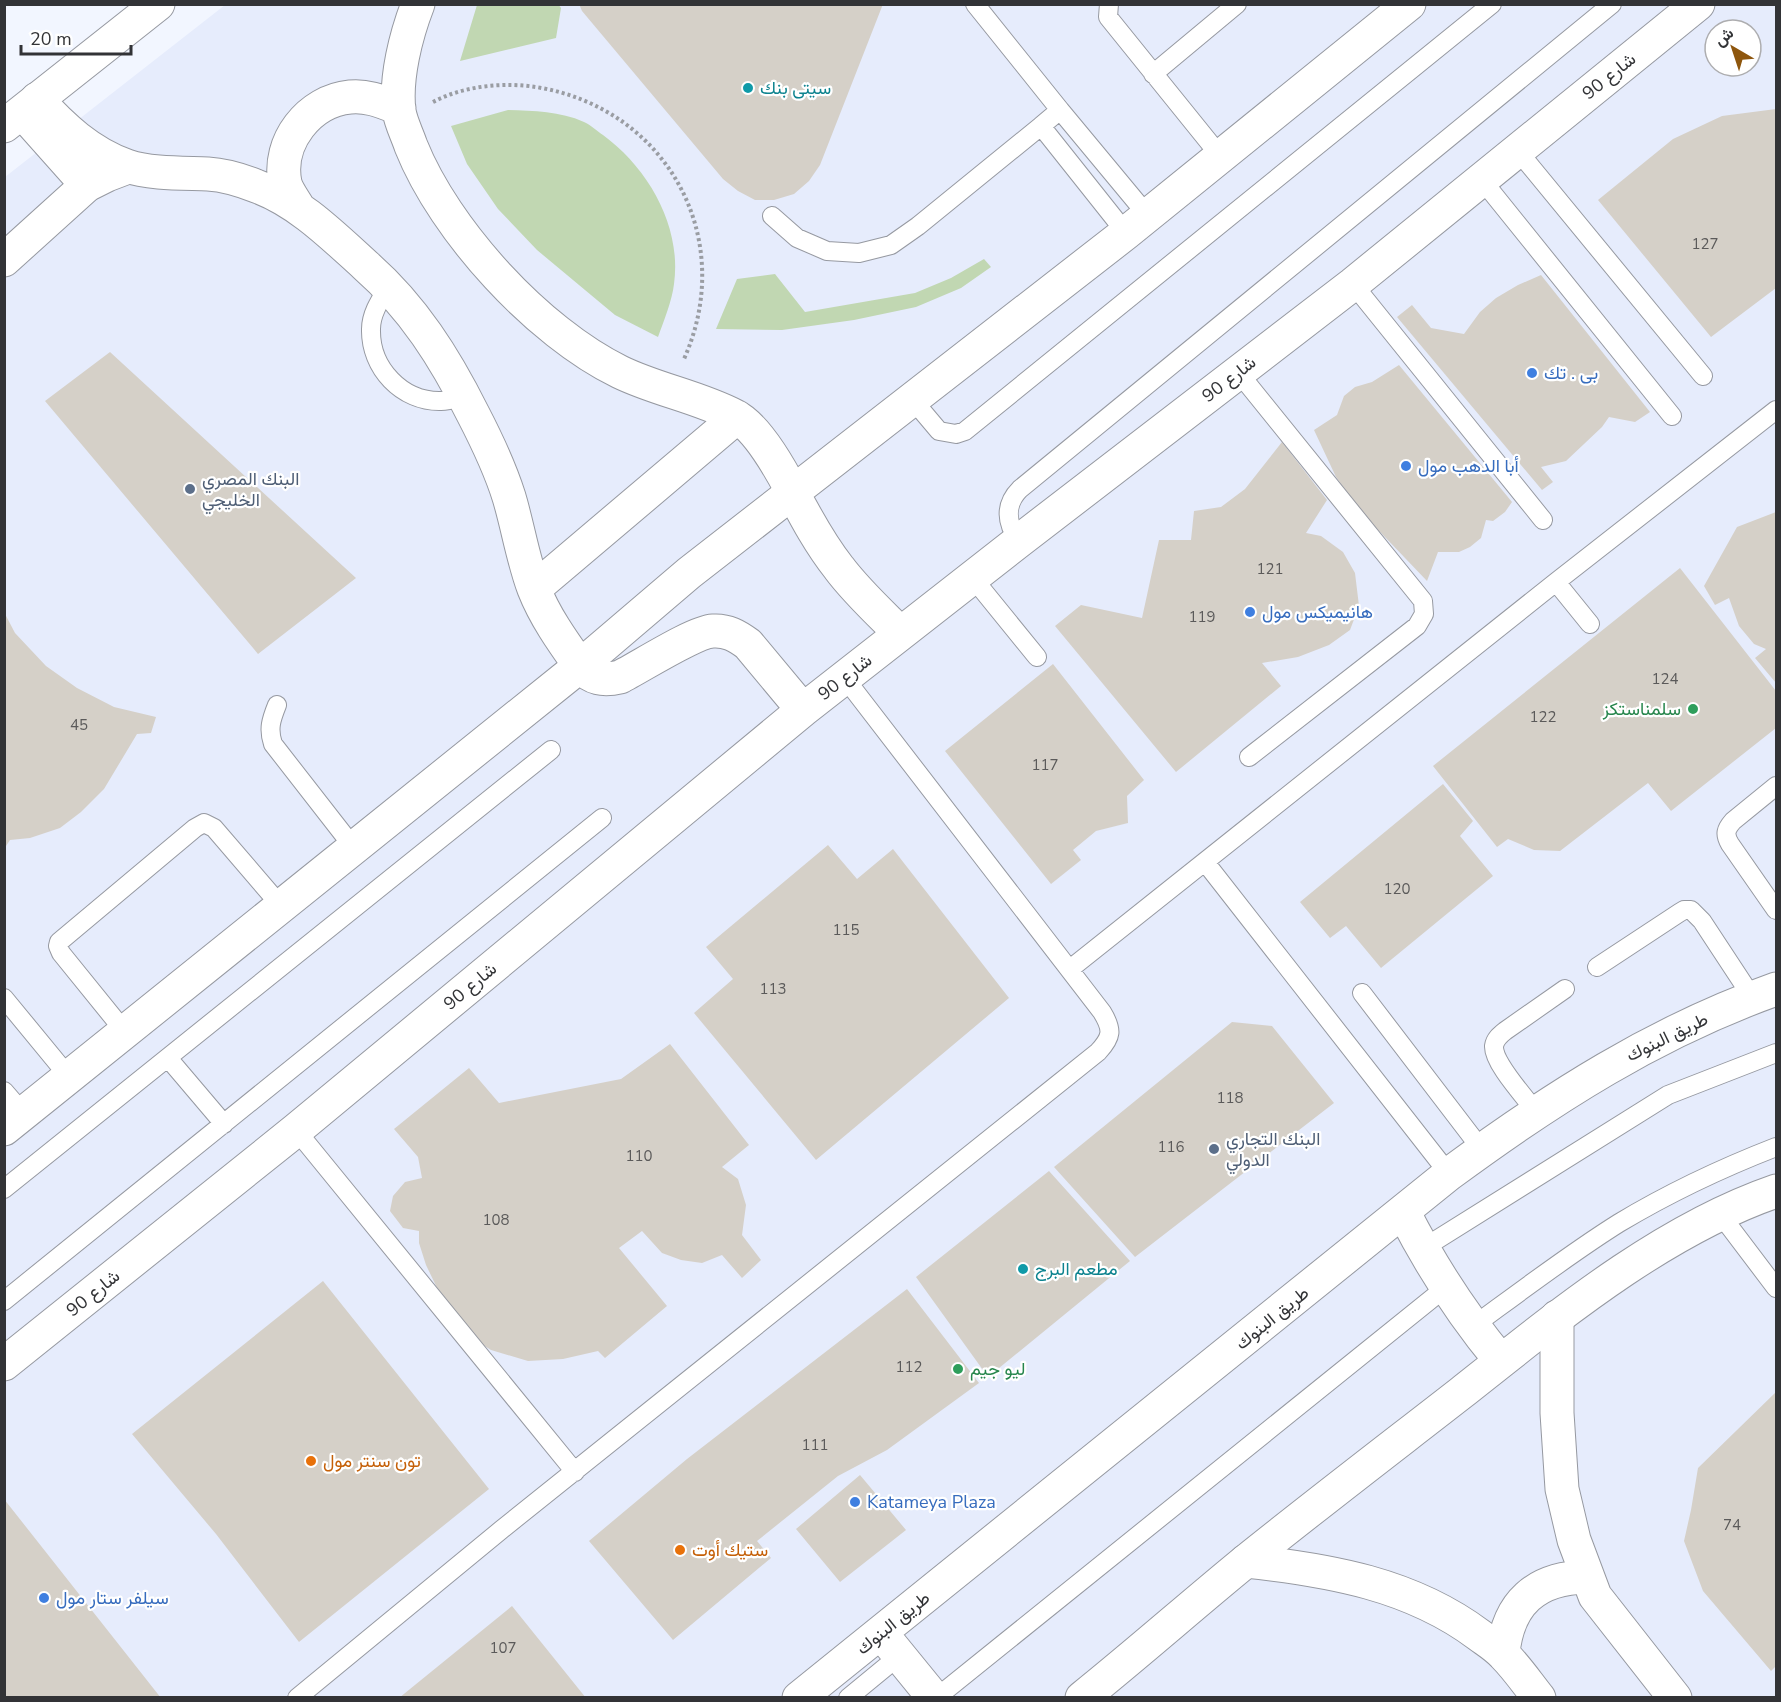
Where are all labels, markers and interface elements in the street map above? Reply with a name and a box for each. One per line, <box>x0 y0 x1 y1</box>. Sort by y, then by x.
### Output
scale bar <box>21 18 130 56</box>
north arrow <box>1703 18 1763 78</box>
text: ش <box>1710 23 1739 52</box>
text: 20 m <box>30 27 72 51</box>
street label: شارع 90 <box>1577 47 1641 105</box>
place label: سيتى بنك <box>760 76 831 100</box>
marker: سيتى بنك <box>741 81 755 95</box>
house number: 127 <box>1691 234 1719 254</box>
street label: شارع 90 <box>1197 350 1261 408</box>
place label: بى . تك <box>1544 361 1598 385</box>
marker: بى . تك <box>1525 366 1539 380</box>
place label: أبا الدهب مول <box>1418 454 1519 478</box>
marker: أبا الدهب مول <box>1399 459 1413 473</box>
place label: البنك المصري الخليجي <box>202 467 299 515</box>
marker: البنك المصري الخليجي <box>183 482 197 496</box>
house number: 121 <box>1256 559 1284 579</box>
place label: هانيميكس مول <box>1262 600 1373 624</box>
marker: هانيميكس مول <box>1243 605 1257 619</box>
house number: 119 <box>1188 607 1216 627</box>
street label: شارع 90 <box>813 648 877 706</box>
house number: 124 <box>1651 669 1679 689</box>
place label: سلمناستكز <box>1602 697 1681 721</box>
marker: سلمناستكز <box>1686 702 1700 716</box>
house number: 122 <box>1529 707 1557 727</box>
house number: 45 <box>70 715 88 735</box>
house number: 117 <box>1031 755 1059 775</box>
house number: 120 <box>1383 879 1411 899</box>
house number: 115 <box>832 920 860 940</box>
street label: شارع 90 <box>438 957 502 1015</box>
house number: 113 <box>759 979 787 999</box>
street label: طريق البنوك <box>1622 1007 1712 1067</box>
house number: 118 <box>1216 1088 1244 1108</box>
place label: البنك التجاري الدولي <box>1226 1127 1320 1175</box>
house number: 116 <box>1157 1137 1185 1157</box>
marker: البنك التجاري الدولي <box>1207 1142 1221 1156</box>
house number: 110 <box>625 1146 653 1166</box>
house number: 108 <box>482 1210 510 1230</box>
place label: مطعم البرج <box>1035 1257 1118 1281</box>
marker: مطعم البرج <box>1016 1262 1030 1276</box>
street label: شارع 90 <box>61 1264 125 1322</box>
street label: طريق البنوك <box>1230 1281 1314 1355</box>
house number: 112 <box>895 1357 923 1377</box>
place label: ليو جيم <box>970 1357 1025 1381</box>
marker: ليو جيم <box>951 1362 965 1376</box>
house number: 111 <box>801 1435 829 1455</box>
place label: تون سنتر مول <box>323 1449 421 1473</box>
marker: تون سنتر مول <box>304 1454 318 1468</box>
place label: Katameya Plaza <box>867 1490 996 1514</box>
marker: Katameya Plaza <box>848 1495 862 1509</box>
house number: 74 <box>1723 1515 1741 1535</box>
place label: ستيك أوت <box>692 1538 768 1562</box>
marker: ستيك أوت <box>673 1543 687 1557</box>
place label: سيلفر ستار مول <box>56 1586 169 1610</box>
street label: طريق البنوك <box>851 1586 935 1660</box>
marker: سيلفر ستار مول <box>37 1591 51 1605</box>
house number: 107 <box>489 1638 517 1658</box>

